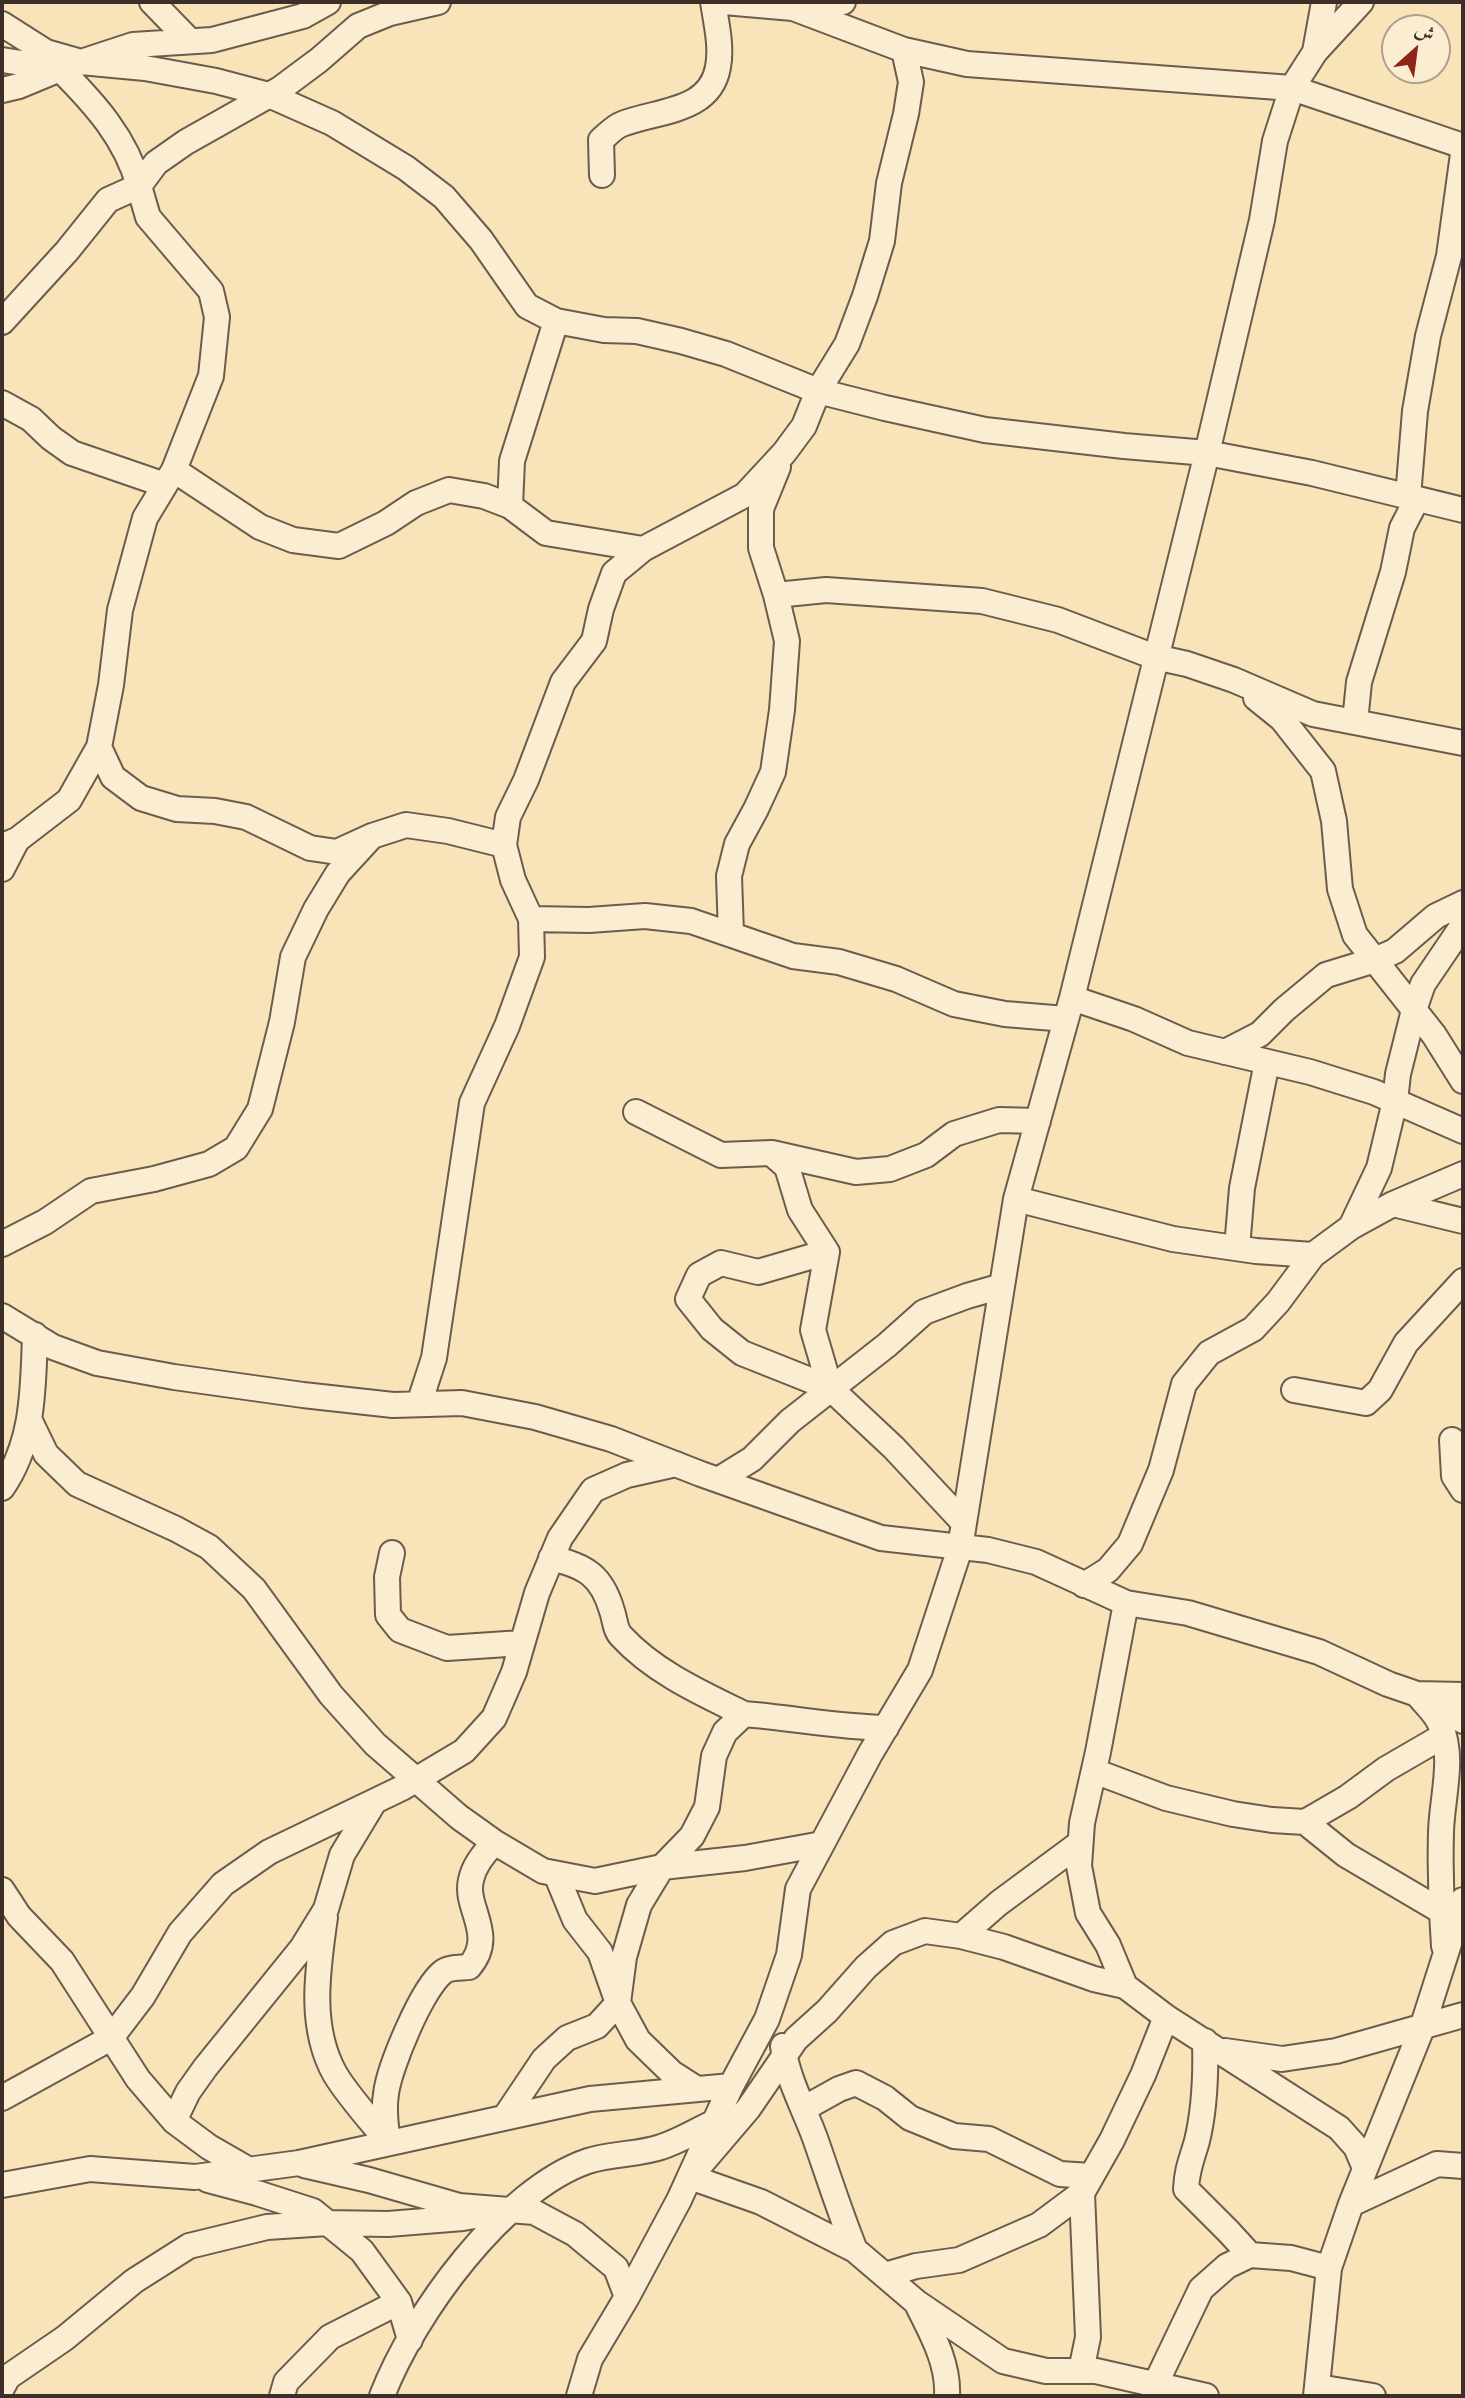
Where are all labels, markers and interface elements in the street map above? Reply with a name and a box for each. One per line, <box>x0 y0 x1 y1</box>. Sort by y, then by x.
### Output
north arrow <box>1381 14 1451 84</box>
text: ش <box>1411 17 1439 46</box>

